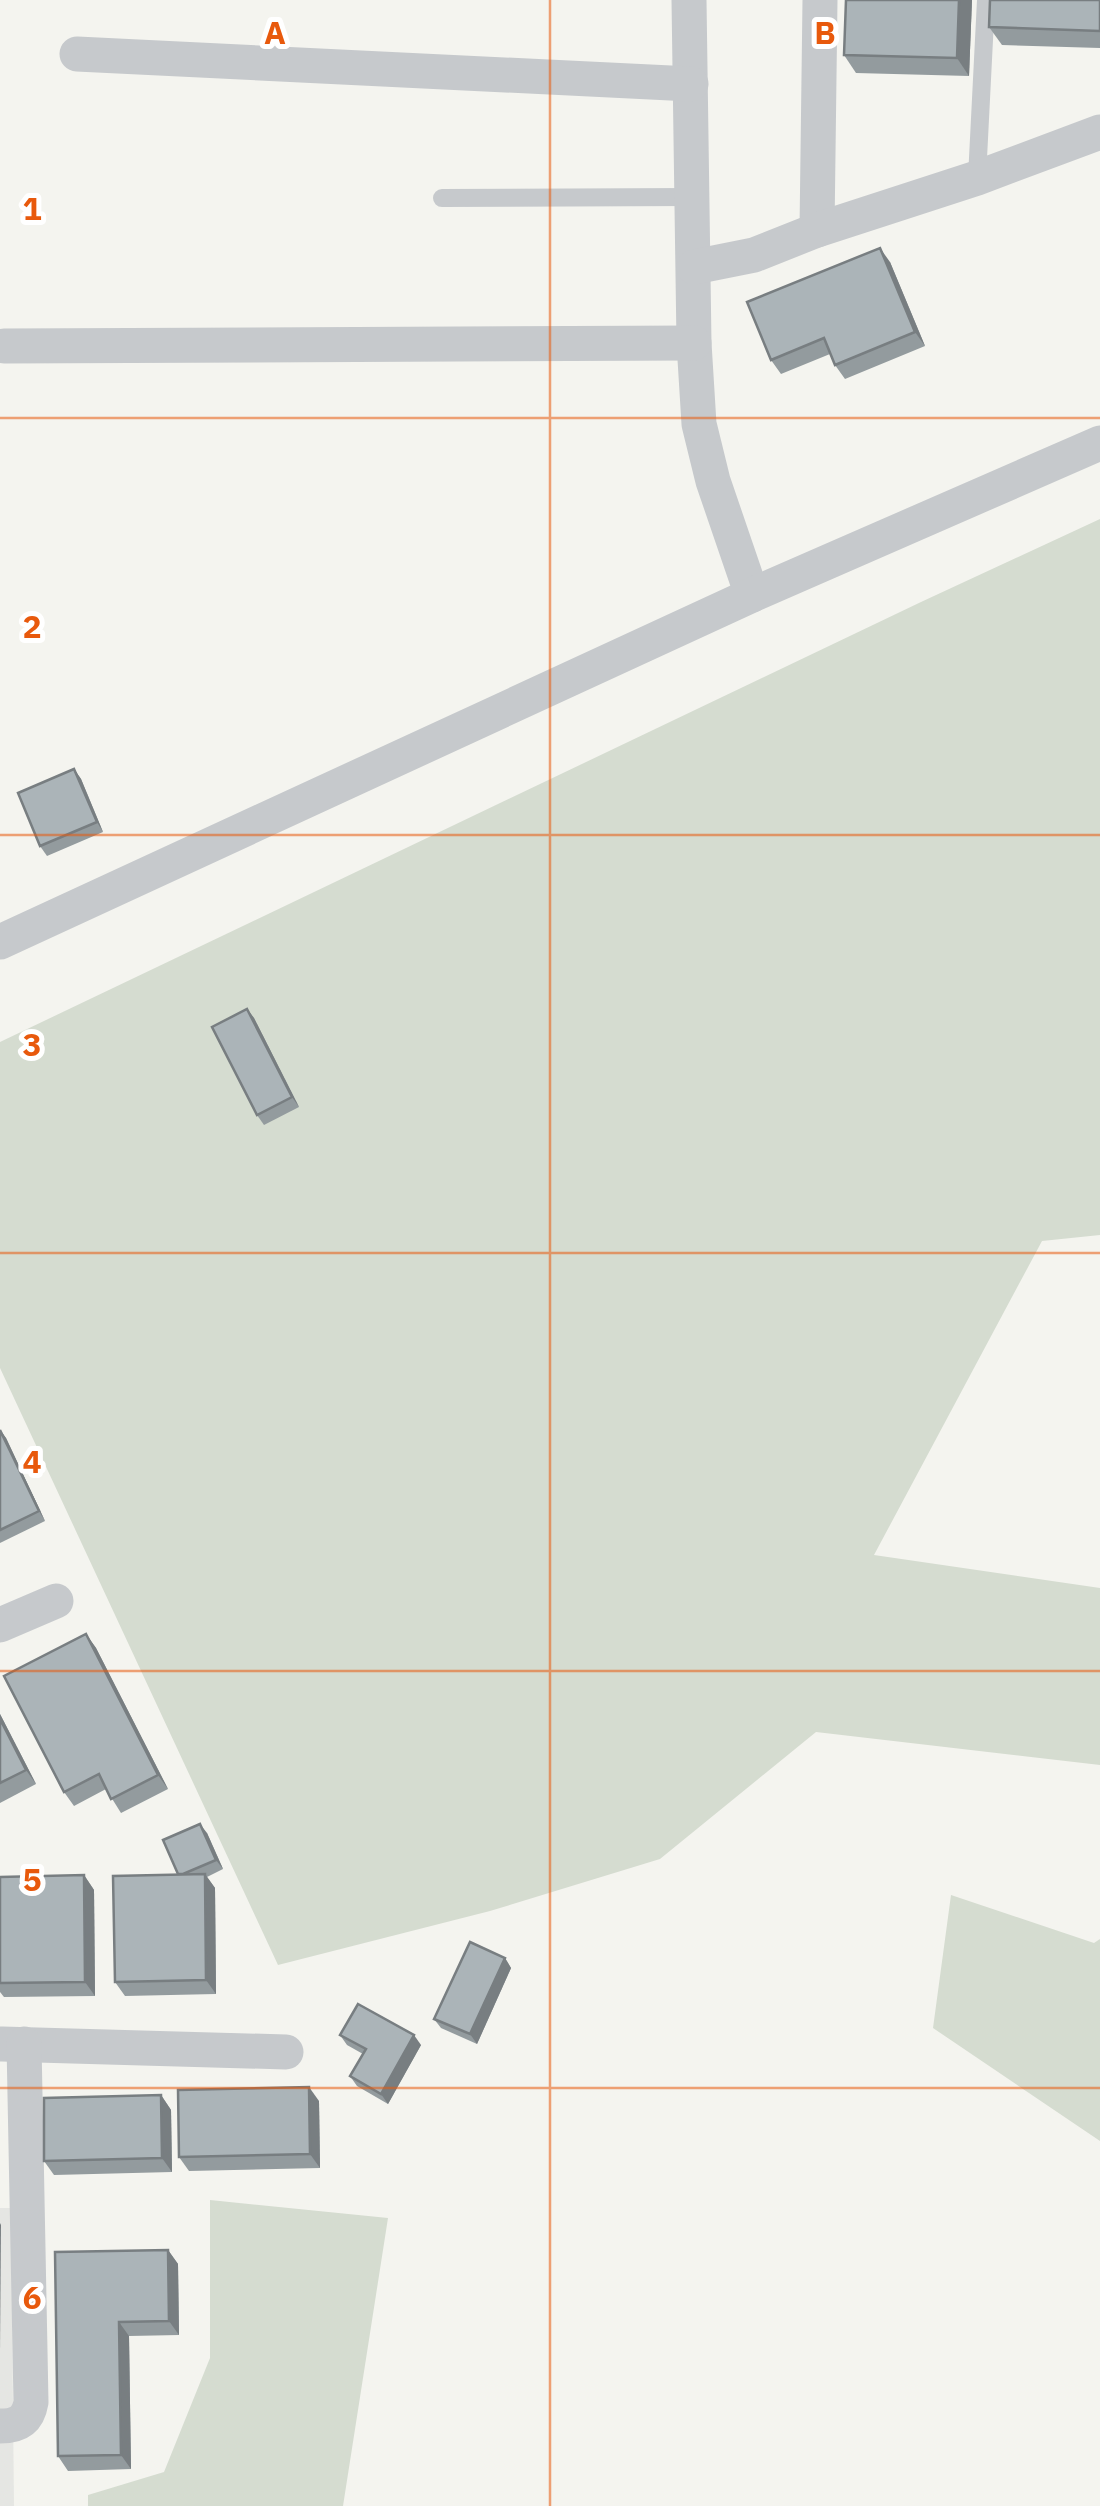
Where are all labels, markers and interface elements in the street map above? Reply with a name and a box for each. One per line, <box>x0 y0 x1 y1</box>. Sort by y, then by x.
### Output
text: A <box>264 11 286 53</box>
text: B <box>814 11 836 53</box>
text: 1 <box>22 187 42 229</box>
text: 2 <box>22 605 42 647</box>
text: 3 <box>22 1023 42 1065</box>
text: 4 <box>22 1440 42 1482</box>
text: 5 <box>22 1858 42 1900</box>
text: 6 <box>22 2276 42 2318</box>

